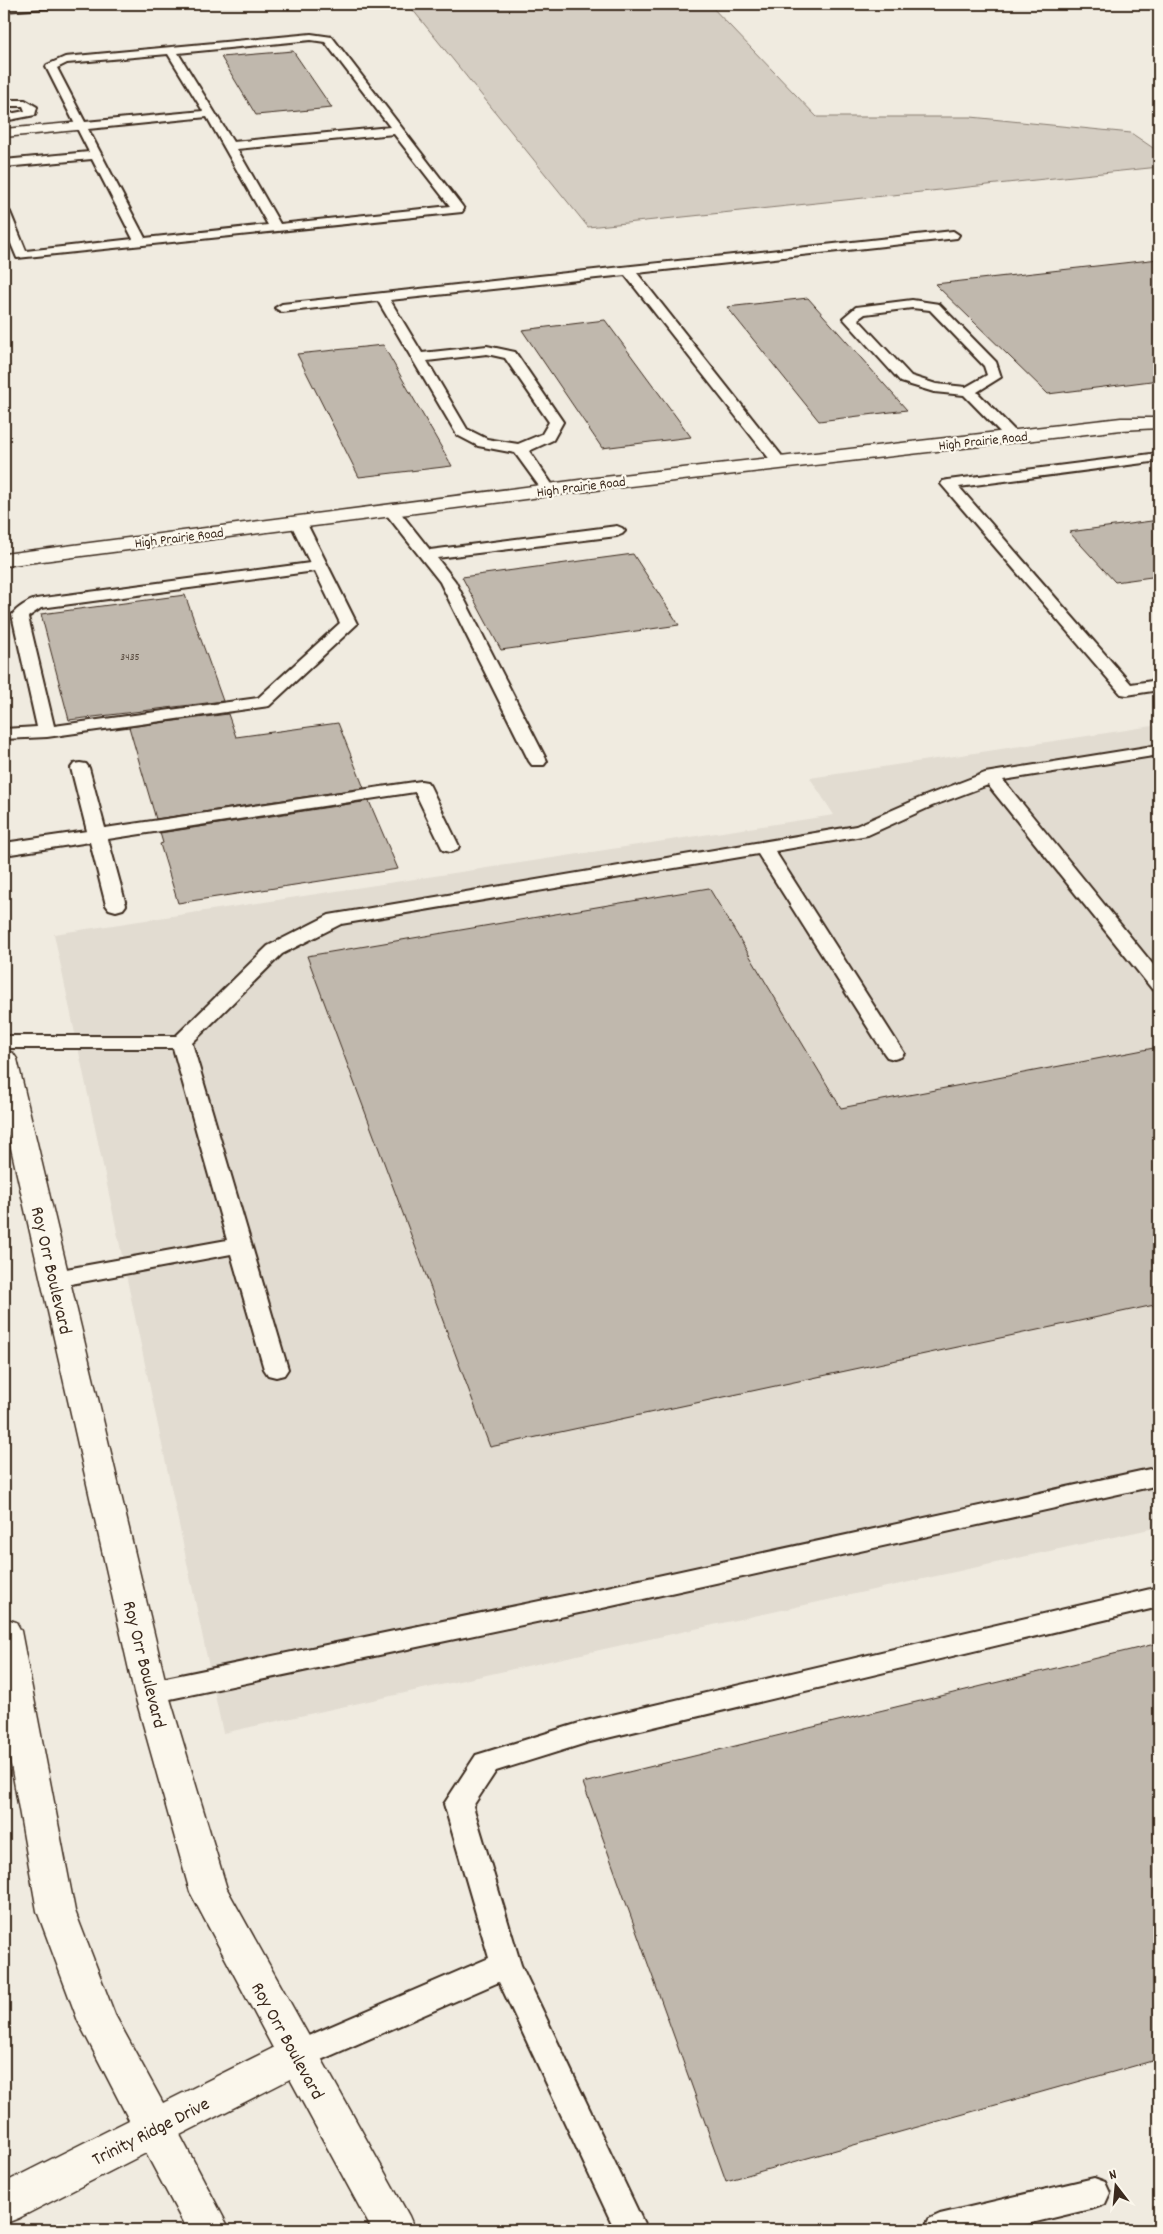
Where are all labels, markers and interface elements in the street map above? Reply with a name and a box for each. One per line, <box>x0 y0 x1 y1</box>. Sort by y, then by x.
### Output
street label: High Prairie Road <box>938 427 1029 457</box>
street label: High Prairie Road <box>536 473 627 503</box>
street label: High Prairie Road <box>134 524 225 554</box>
house number: 3435 <box>120 650 140 666</box>
street label: Roy Orr Boulevard <box>22 1204 77 1337</box>
street label: Roy Orr Boulevard <box>114 1598 171 1731</box>
street label: Roy Orr Boulevard <box>243 1978 329 2105</box>
street label: Trinity Ridge Drive <box>88 2092 215 2174</box>
north arrow <box>1090 2162 1140 2212</box>
text: N <box>1107 2165 1119 2186</box>

